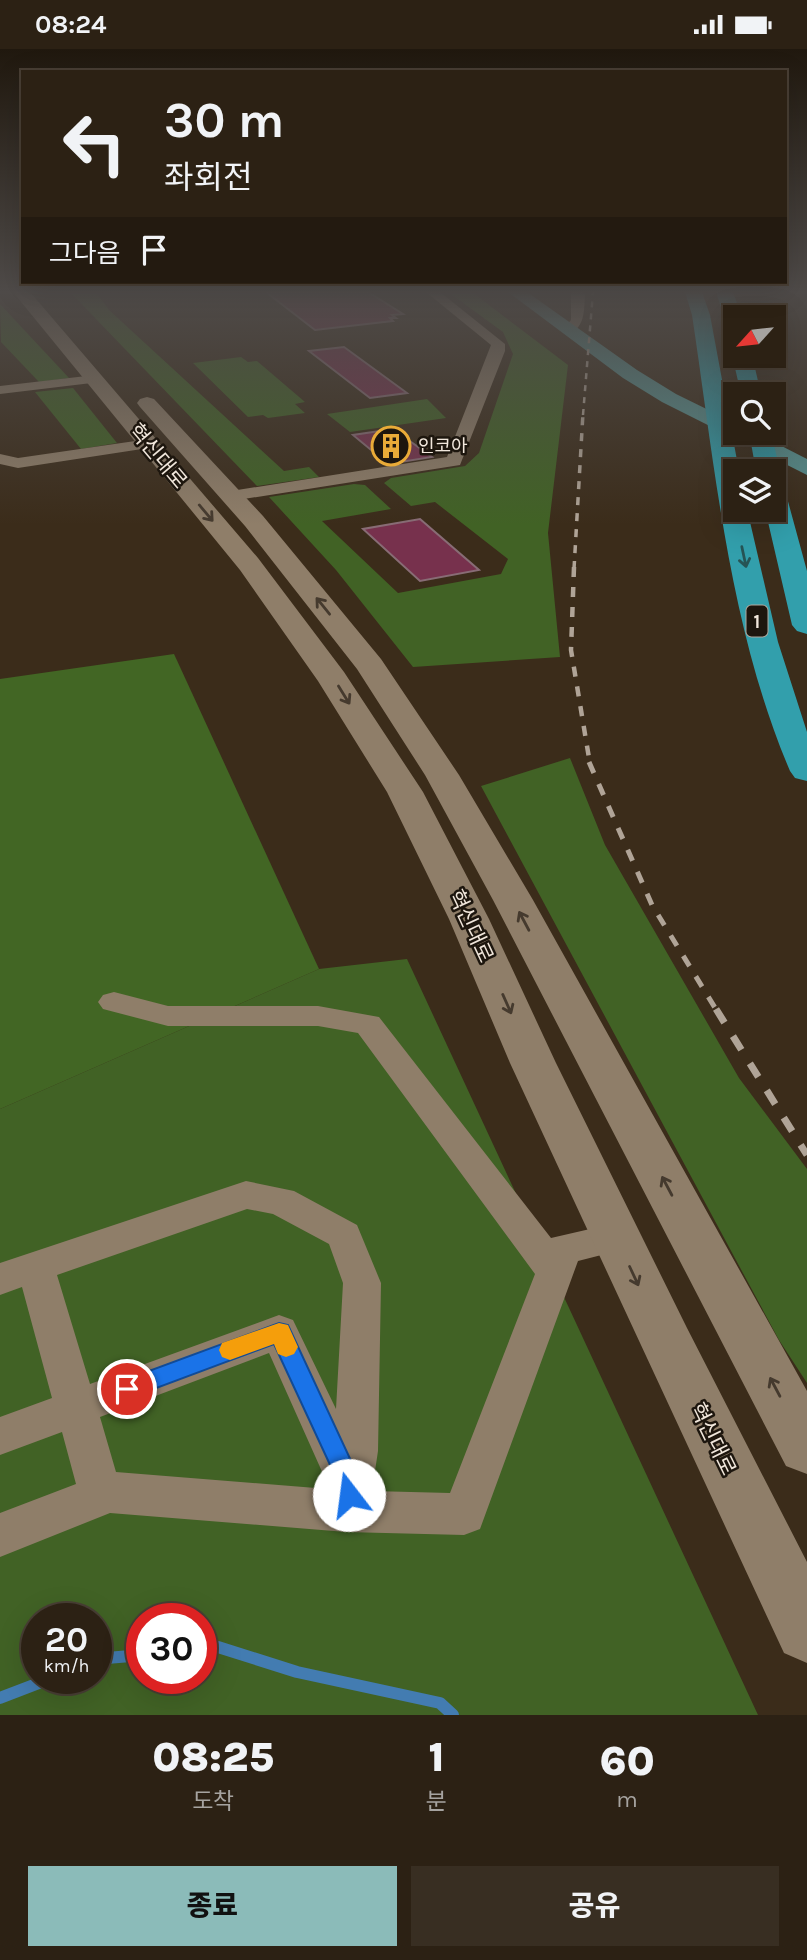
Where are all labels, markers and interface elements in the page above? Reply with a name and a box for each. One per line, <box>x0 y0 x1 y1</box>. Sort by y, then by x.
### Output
text: 08:24 <box>35 9 106 40</box>
text: 30 m <box>164 92 284 149</box>
icon: left <box>49 98 140 189</box>
text: 좌회전 <box>164 159 252 196</box>
icon: arrive <box>135 231 173 269</box>
text: 그다음 <box>49 238 121 269</box>
north arrow <box>723 305 786 367</box>
map controls <box>723 305 786 522</box>
button: search <box>723 382 786 445</box>
street label: 혁신대로 <box>124 419 192 493</box>
building icon: 인코아 <box>370 425 412 467</box>
place label: 인코아 <box>418 435 468 457</box>
button: layers <box>723 459 786 522</box>
one-way arrow <box>199 504 214 522</box>
one-way arrow <box>738 545 752 568</box>
one-way arrow <box>315 598 330 616</box>
road number: 1 <box>746 605 768 636</box>
one-way arrow <box>337 684 351 704</box>
street label: 혁신대로 <box>444 886 498 966</box>
one-way arrow <box>517 911 530 932</box>
one-way arrow <box>501 993 514 1014</box>
one-way arrow <box>660 1177 674 1197</box>
one-way arrow <box>629 1266 642 1287</box>
pin <box>97 1359 157 1419</box>
icon: arrive <box>108 1370 146 1408</box>
one-way arrow <box>767 1377 781 1397</box>
street label: 혁신대로 <box>685 1399 741 1479</box>
position arrow <box>312 1458 386 1532</box>
speed limit sign: 30 <box>126 1603 217 1694</box>
text: 20 <box>45 1619 88 1660</box>
text: km/h <box>44 1655 89 1677</box>
text: 08:25 <box>152 1732 274 1782</box>
text: 1 <box>429 1732 445 1782</box>
text: 60 <box>599 1736 655 1786</box>
text: m <box>616 1786 638 1813</box>
text: 도착 <box>192 1788 234 1815</box>
text: 분 <box>426 1788 447 1815</box>
button: 종료 <box>28 1866 397 1946</box>
button: 공유 <box>411 1866 779 1946</box>

